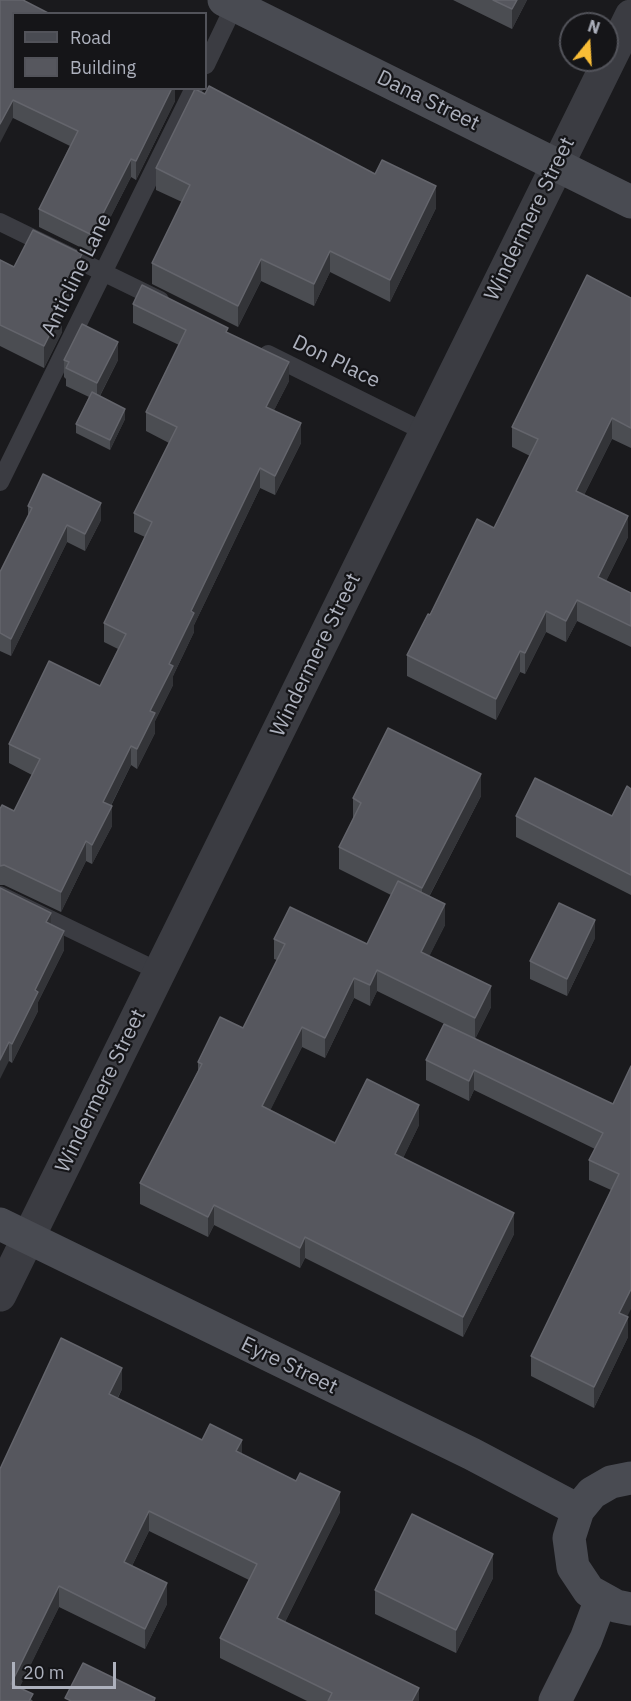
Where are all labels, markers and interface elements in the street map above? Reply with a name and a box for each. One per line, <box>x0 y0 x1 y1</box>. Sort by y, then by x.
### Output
legend <box>12 12 207 90</box>
north arrow <box>559 12 619 72</box>
text: N <box>585 15 603 38</box>
text: Road <box>70 26 111 49</box>
text: Building <box>70 56 136 79</box>
street label: Dana Street <box>373 65 483 137</box>
street label: Windermere Street <box>479 133 581 305</box>
street label: Anticline Lane <box>36 210 118 340</box>
street label: Don Place <box>288 330 384 394</box>
street label: Windermere Street <box>265 569 367 741</box>
street label: Windermere Street <box>50 1005 152 1177</box>
street label: Eyre Street <box>237 1332 341 1400</box>
scale bar <box>15 1650 118 1688</box>
text: 20 m <box>23 1661 65 1684</box>

